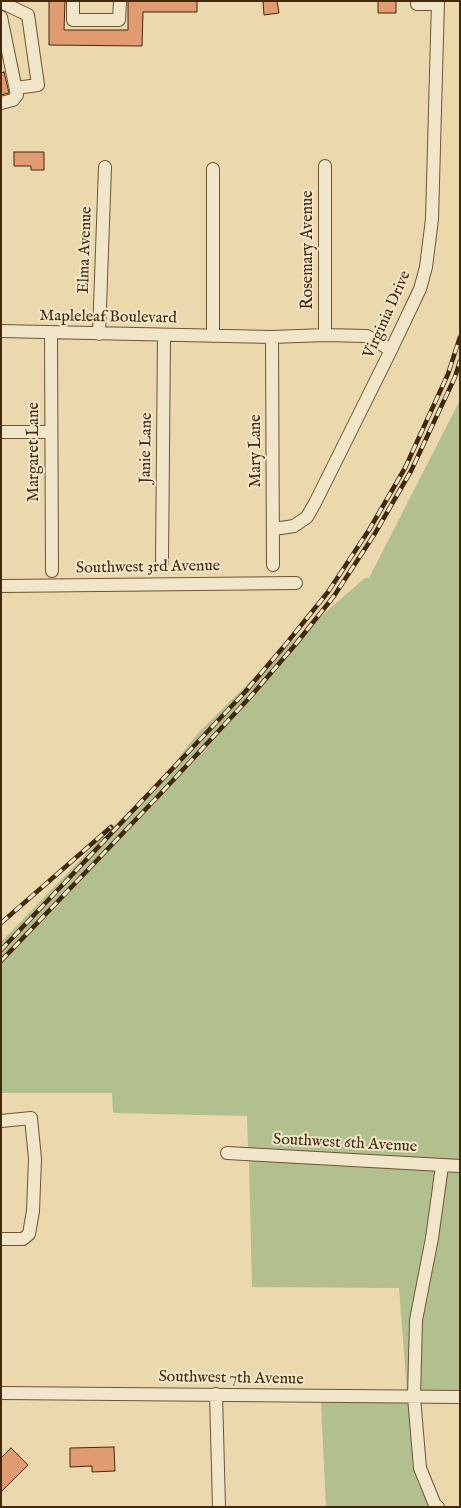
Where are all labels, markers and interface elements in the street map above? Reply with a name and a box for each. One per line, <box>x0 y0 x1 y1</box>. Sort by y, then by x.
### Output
street label: Rosemary Avenue <box>299 190 319 310</box>
street label: Elma Avenue <box>75 206 97 294</box>
street label: Virginia Drive <box>360 268 416 362</box>
street label: Mapleleaf Boulevard <box>39 307 177 329</box>
street label: Margaret Lane <box>25 402 45 502</box>
street label: Janie Lane <box>137 412 157 484</box>
street label: Mary Lane <box>247 414 267 488</box>
street label: Southwest 3rd Avenue <box>76 557 220 579</box>
street label: Southwest 6th Avenue <box>272 1131 418 1157</box>
street label: Southwest 7th Avenue <box>158 1368 304 1390</box>

